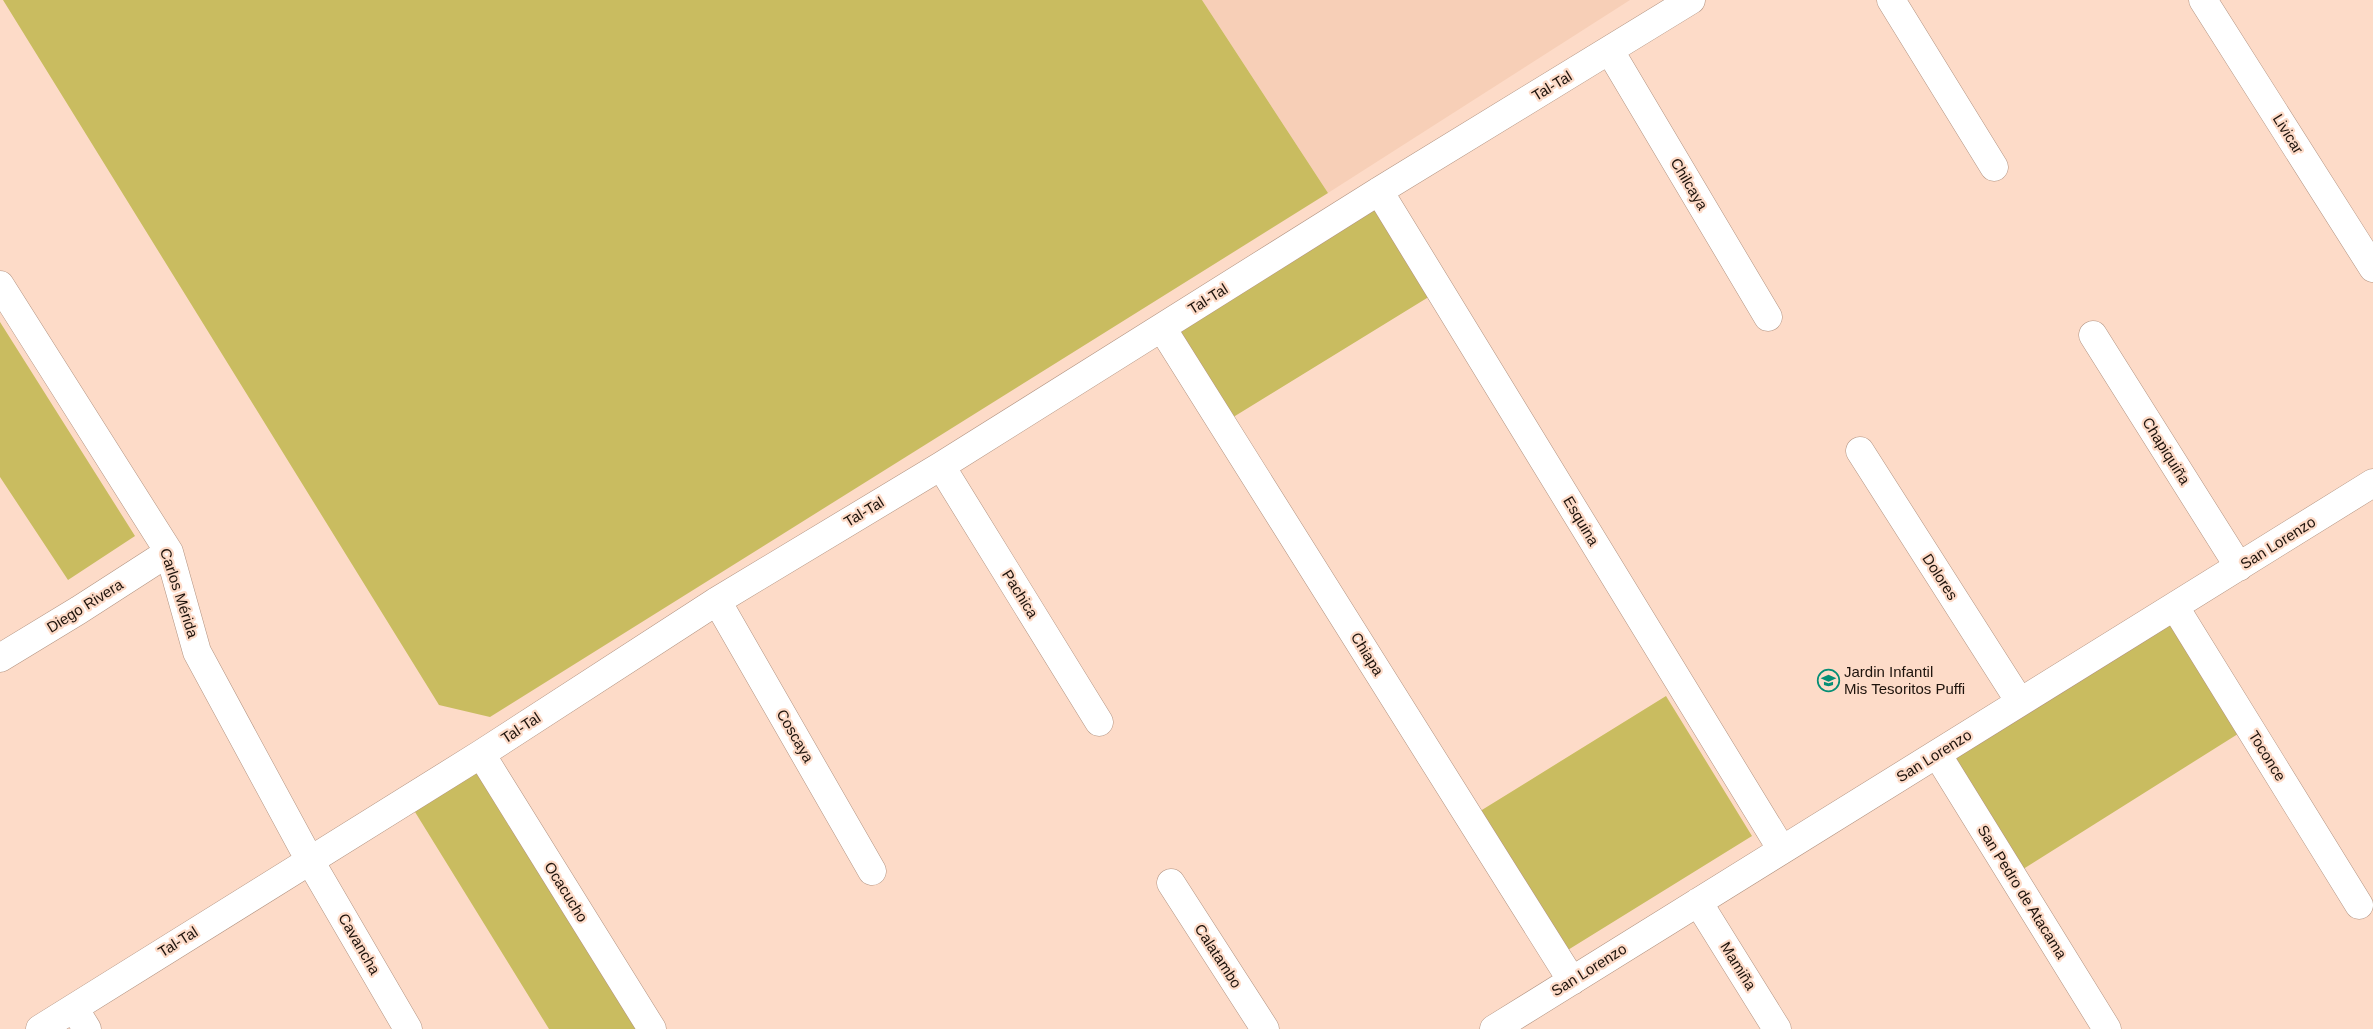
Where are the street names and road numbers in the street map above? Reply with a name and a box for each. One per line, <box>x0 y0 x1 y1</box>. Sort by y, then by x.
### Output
street label: Tal-Tal <box>1529 67 1575 104</box>
street label: Livicar <box>2270 111 2307 157</box>
street label: Chilcaya <box>1667 155 1712 213</box>
street label: Tal-Tal <box>1185 280 1231 317</box>
street label: Chapiquiña <box>2139 414 2194 488</box>
street label: Tal-Tal <box>841 493 887 530</box>
street label: Esquina <box>1560 493 1603 549</box>
street label: San Lorenzo <box>2237 513 2318 572</box>
street label: Carlos Mérida <box>157 546 202 640</box>
street label: Dolores <box>1919 550 1962 603</box>
street label: Pachica <box>999 567 1042 621</box>
street label: Diego Rivera <box>43 575 127 636</box>
street label: Chiapa <box>1348 629 1388 679</box>
street label: Coscaya <box>773 706 818 766</box>
street label: Tal-Tal <box>498 709 544 747</box>
street label: San Lorenzo <box>1893 726 1974 785</box>
street label: Toconce <box>2245 728 2289 784</box>
street label: San Pedro de Atacama <box>1974 822 2071 962</box>
street label: Ocacucho <box>541 859 592 925</box>
street label: Cavancha <box>335 910 384 978</box>
street label: Calatambo <box>1192 921 1245 991</box>
street label: Tal-Tal <box>155 923 201 960</box>
street label: Mamiña <box>1717 939 1760 993</box>
street label: San Lorenzo <box>1548 940 1629 999</box>

